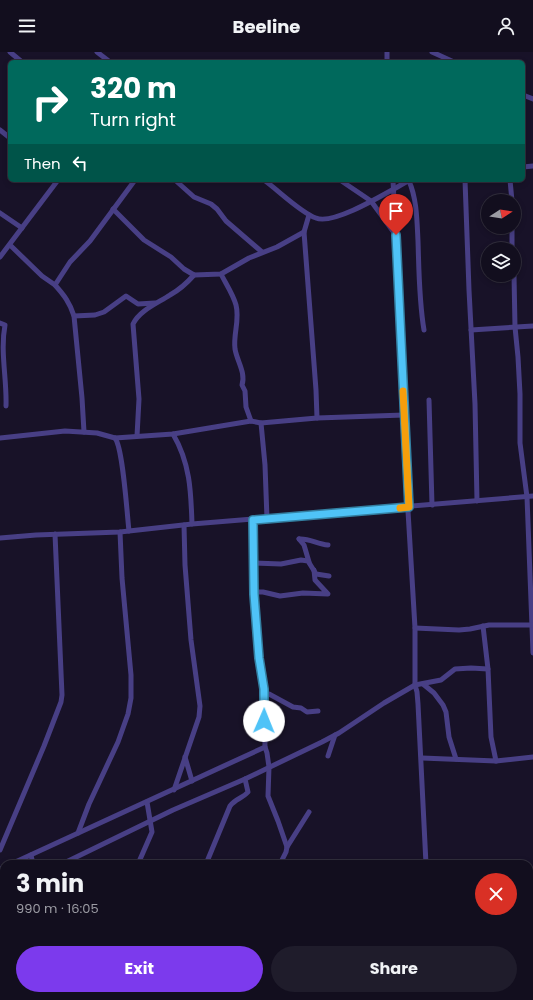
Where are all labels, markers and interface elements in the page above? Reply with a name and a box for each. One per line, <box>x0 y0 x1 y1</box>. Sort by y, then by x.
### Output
text: Beeline <box>233 14 300 39</box>
icon: menu <box>16 15 38 37</box>
icon: person <box>495 15 517 37</box>
text: 320 m <box>90 69 177 108</box>
icon: right <box>24 76 76 128</box>
text: Turn right <box>90 107 176 132</box>
icon: left <box>69 152 91 174</box>
text: Then <box>24 153 61 174</box>
pin <box>379 194 413 235</box>
north arrow <box>481 194 521 234</box>
map controls <box>481 194 521 282</box>
icon: arrive <box>385 200 407 222</box>
button: layers <box>481 242 521 282</box>
position arrow <box>243 700 285 742</box>
text: 3 min <box>16 867 84 900</box>
button: close <box>475 873 517 915</box>
text: 990 m · 16:05 <box>16 899 99 918</box>
button: Exit <box>16 946 263 992</box>
button: Share <box>271 946 517 992</box>

